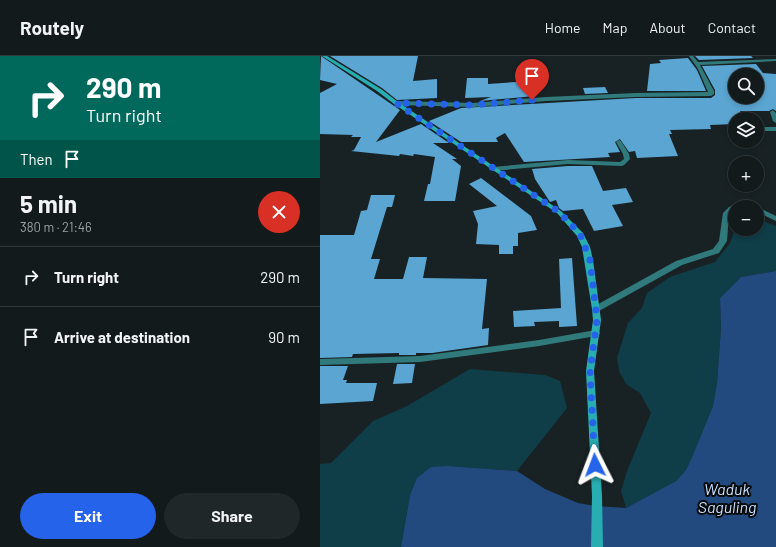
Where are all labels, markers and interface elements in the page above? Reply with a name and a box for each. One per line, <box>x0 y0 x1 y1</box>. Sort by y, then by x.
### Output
text: Routely <box>20 16 84 39</box>
text: Home <box>545 19 581 36</box>
text: Map <box>603 19 627 36</box>
text: About <box>649 19 686 36</box>
text: Contact <box>708 19 756 36</box>
pin <box>515 59 549 100</box>
icon: arrive <box>521 65 543 87</box>
map controls <box>728 68 764 236</box>
button: search <box>728 68 764 104</box>
text: 290 m <box>86 70 162 104</box>
icon: right <box>20 72 72 124</box>
text: Turn right <box>86 104 162 126</box>
button: layers <box>728 112 764 148</box>
icon: arrive <box>61 148 83 170</box>
text: Then <box>20 150 53 168</box>
button: + <box>728 156 764 192</box>
text: 5 min <box>20 189 77 218</box>
button: close <box>258 191 300 233</box>
button: − <box>728 200 764 236</box>
text: 380 m · 21:46 <box>20 219 92 235</box>
icon: right <box>20 266 42 288</box>
text: Turn right <box>54 268 119 286</box>
text: 290 m <box>260 268 300 286</box>
icon: arrive <box>20 326 42 348</box>
text: Arrive at destination <box>54 328 190 346</box>
text: 90 m <box>268 328 300 346</box>
position arrow <box>574 444 616 486</box>
water label: Waduk Saguling <box>698 479 756 516</box>
button: Exit <box>20 493 156 539</box>
button: Share <box>164 493 300 539</box>

